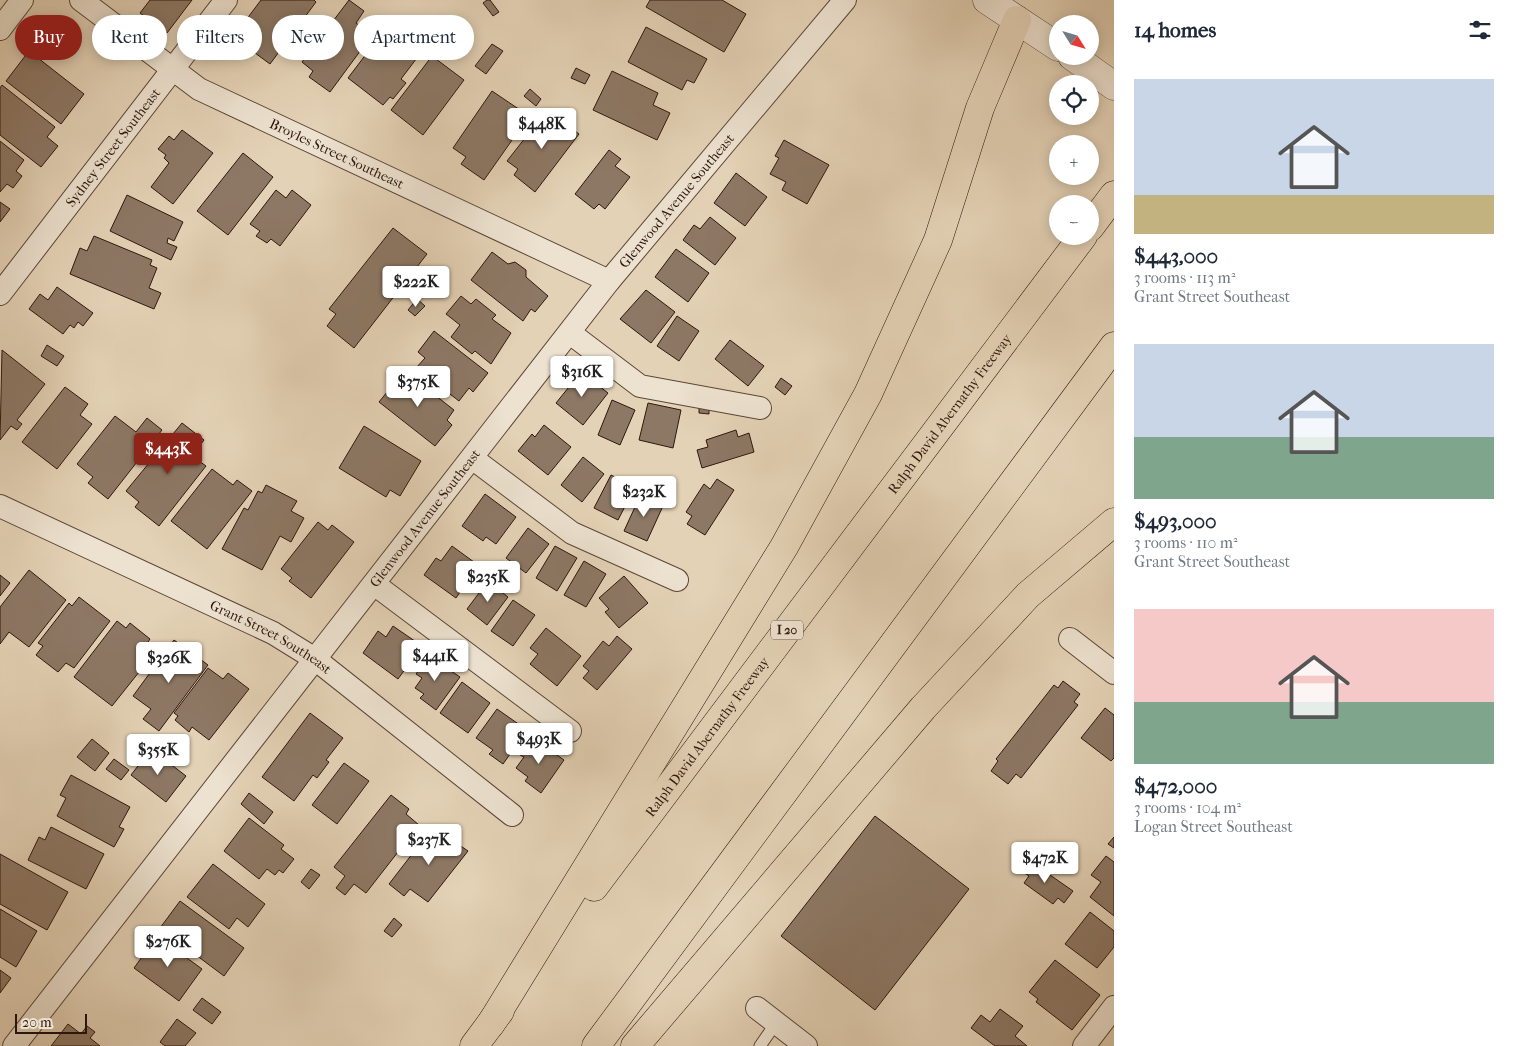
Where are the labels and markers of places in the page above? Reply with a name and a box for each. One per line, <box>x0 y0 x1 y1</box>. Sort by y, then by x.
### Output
pin: $448K <box>507 108 577 150</box>
pin: $222K <box>381 266 451 308</box>
pin: $316K <box>547 356 617 398</box>
pin: $375K <box>383 366 453 408</box>
pin: $443K <box>133 432 203 475</box>
pin: $232K <box>609 476 679 518</box>
pin: $235K <box>453 560 523 603</box>
pin: $441K <box>400 640 470 682</box>
pin: $326K <box>134 642 204 684</box>
pin: $493K <box>504 722 574 765</box>
pin: $355K <box>123 734 193 776</box>
pin: $237K <box>394 824 464 866</box>
pin: $472K <box>1010 842 1080 884</box>
pin: $276K <box>133 926 203 968</box>

